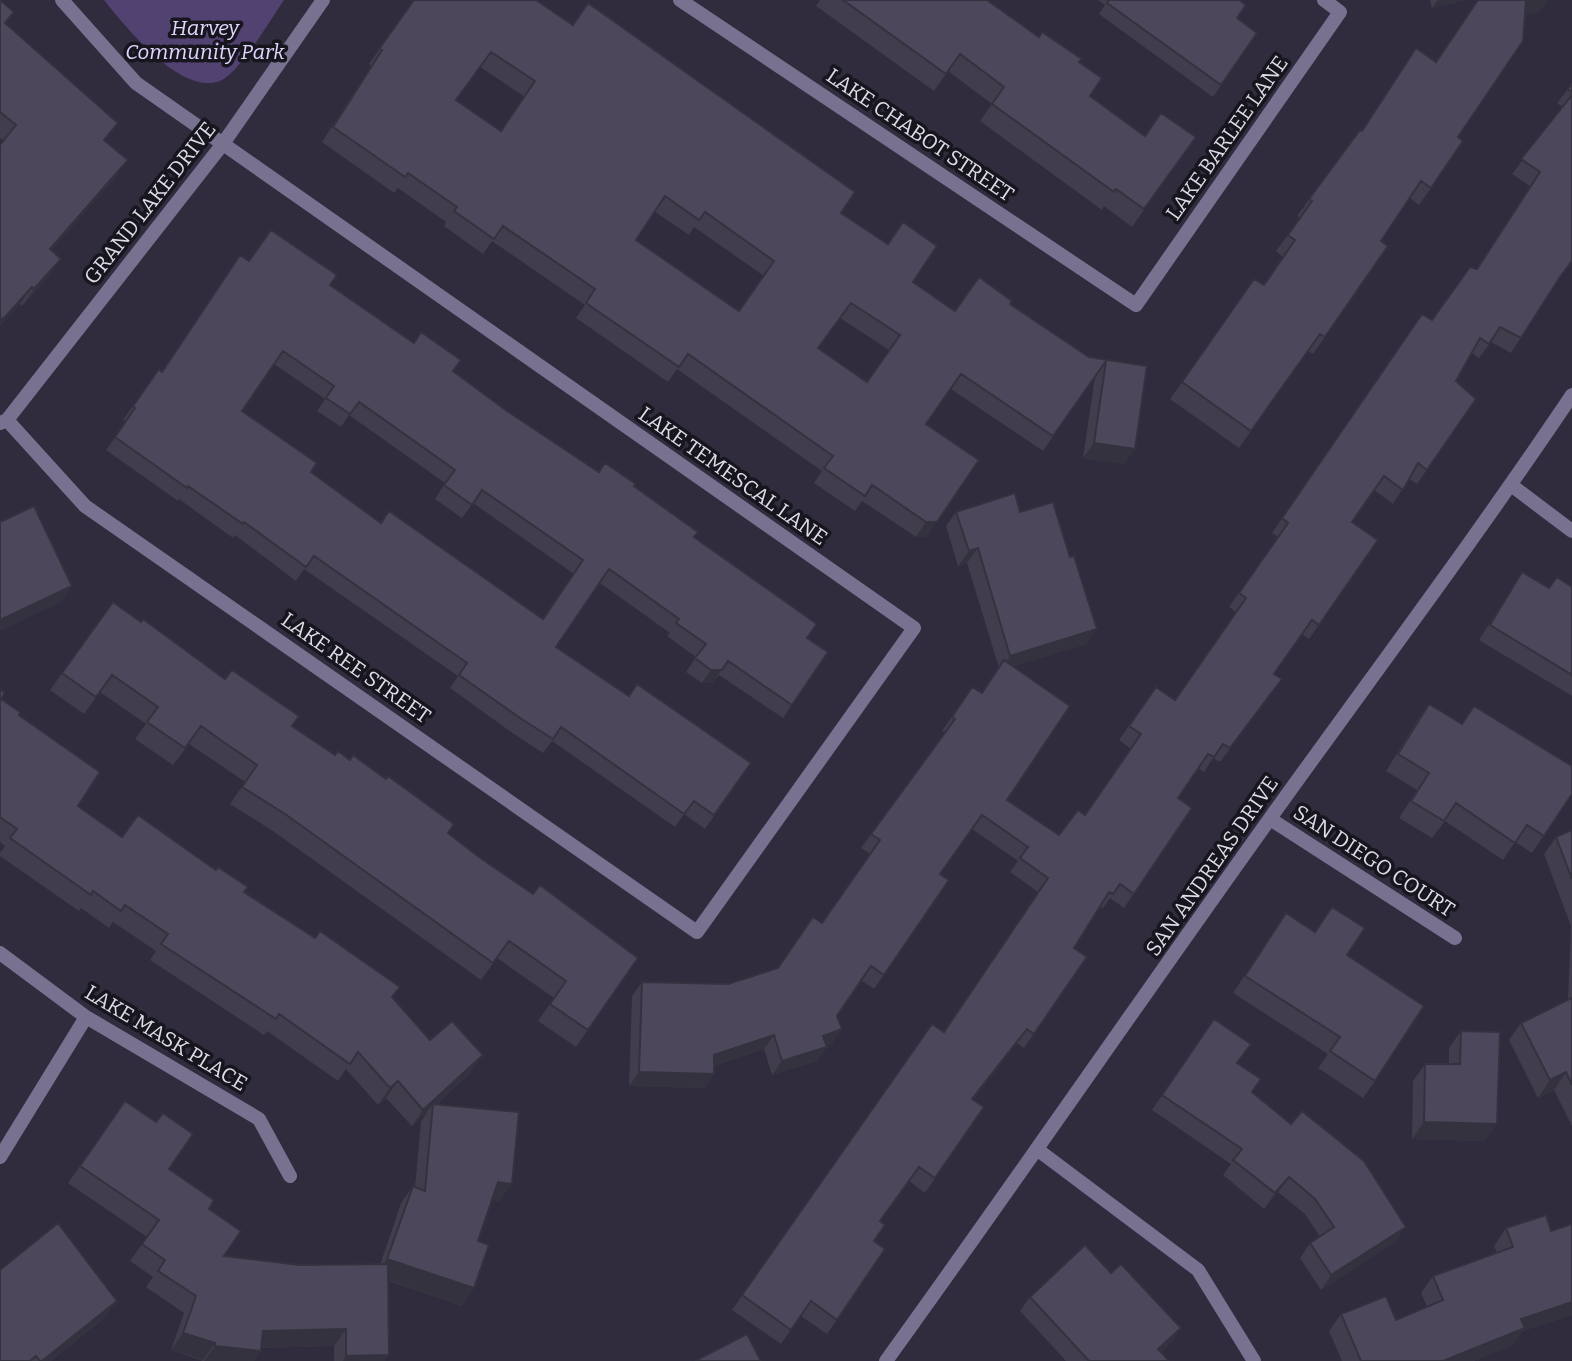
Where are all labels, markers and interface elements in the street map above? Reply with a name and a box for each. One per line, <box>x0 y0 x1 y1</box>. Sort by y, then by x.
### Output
park label: Harvey Community Park <box>125 15 285 65</box>
street label: LAKE BARLEE LANE <box>1160 51 1294 225</box>
street label: LAKE CHABOT STREET <box>821 63 1019 207</box>
street label: GRAND LAKE DRIVE <box>78 117 222 289</box>
street label: LAKE TEMESCAL LANE <box>634 401 832 551</box>
street label: LAKE REE STREET <box>276 607 436 729</box>
street label: SAN ANDREAS DRIVE <box>1140 771 1284 961</box>
street label: SAN DIEGO COURT <box>1288 799 1460 923</box>
street label: LAKE MASK PLACE <box>80 979 252 1097</box>

